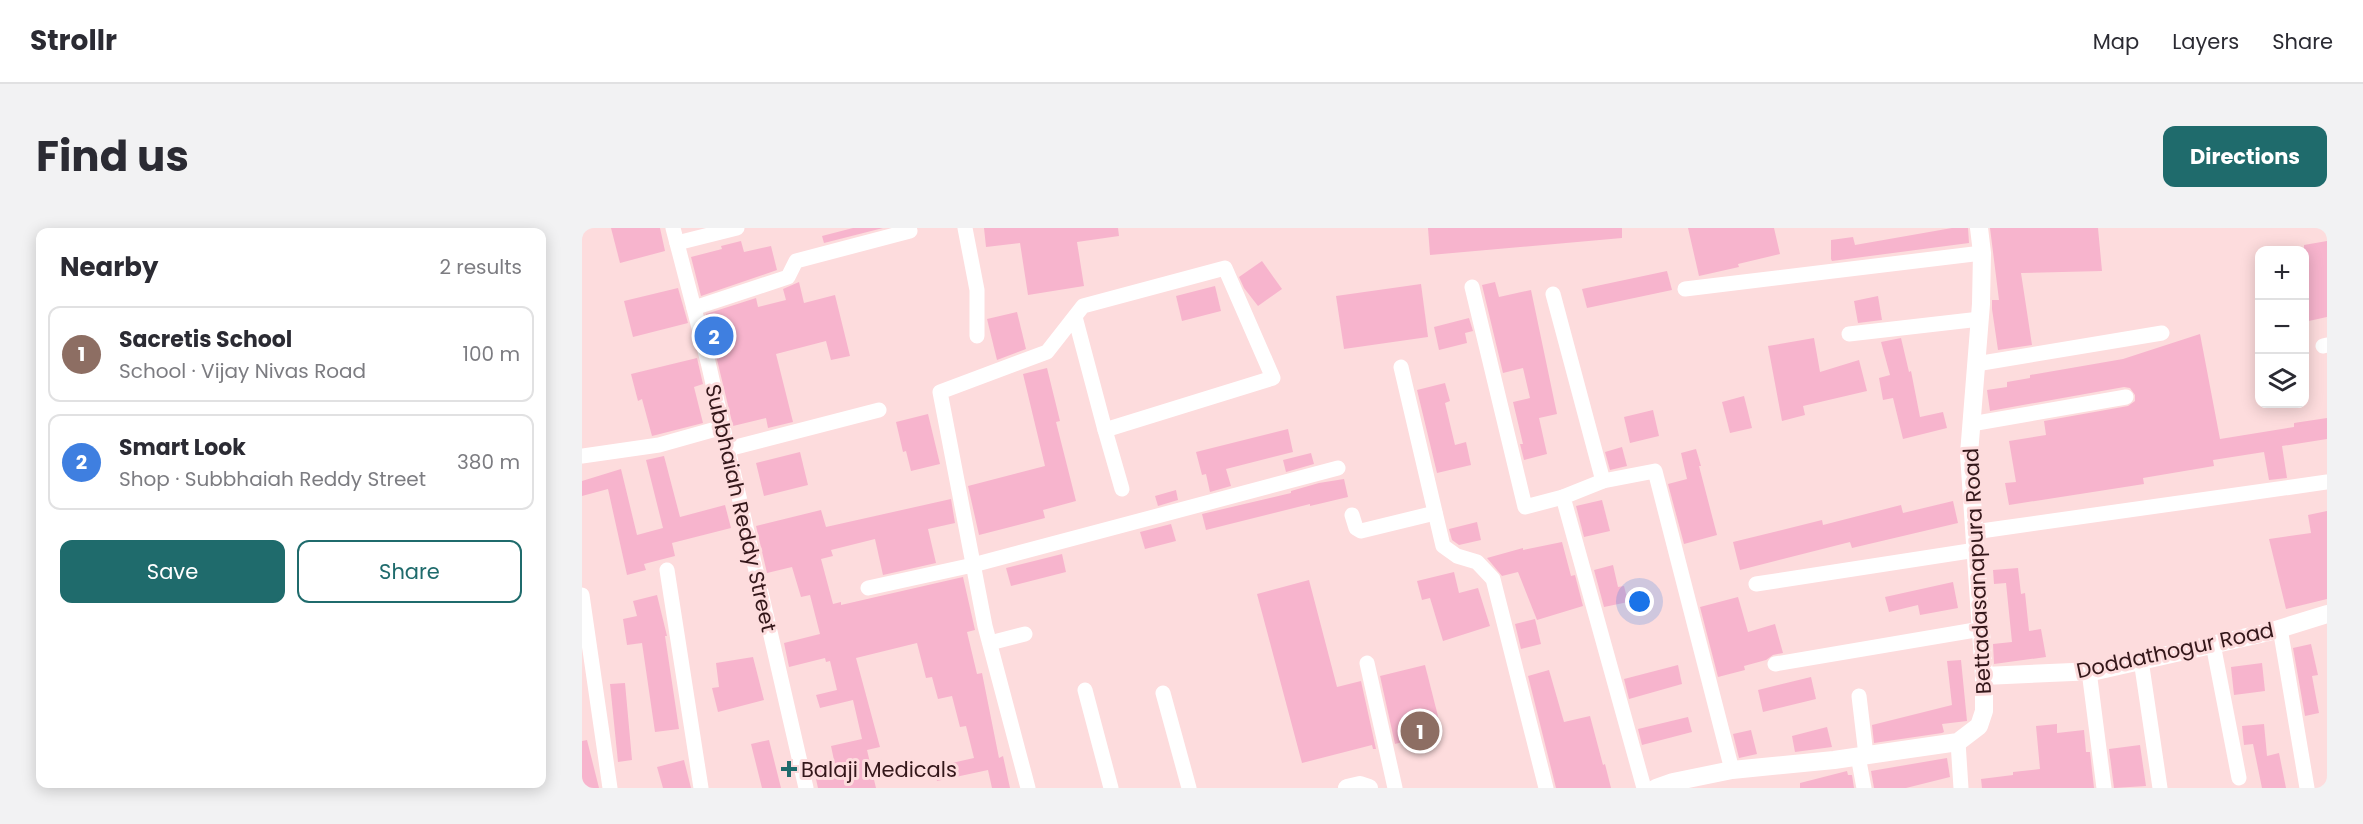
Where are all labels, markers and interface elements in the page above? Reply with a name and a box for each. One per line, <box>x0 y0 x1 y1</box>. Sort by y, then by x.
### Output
text: Strollr <box>30 21 117 60</box>
text: Map <box>2093 27 2139 56</box>
text: Layers <box>2172 27 2239 56</box>
text: Share <box>2272 27 2333 56</box>
button: Directions <box>2163 126 2327 187</box>
text: Find us <box>36 127 189 186</box>
map controls <box>2255 246 2309 408</box>
button: + <box>2255 246 2309 300</box>
text: Nearby <box>60 249 158 285</box>
text: 2 results <box>439 253 522 281</box>
button: − <box>2255 300 2309 354</box>
pin: 2 <box>694 314 734 358</box>
text: Sacretis School <box>119 324 292 355</box>
text: 1 <box>78 340 85 368</box>
text: 100 m <box>463 340 520 368</box>
button: layers <box>2255 354 2309 408</box>
text: School · Vijay Nivas Road <box>119 357 366 385</box>
street label: Subbhaiah Reddy Street <box>698 381 784 635</box>
text: Smart Look <box>119 432 246 463</box>
street label: Bettadasanapura Road <box>1956 447 1998 695</box>
text: 2 <box>76 448 87 476</box>
text: 380 m <box>457 448 520 476</box>
text: Shop · Subbhaiah Reddy Street <box>119 465 426 493</box>
button: Save <box>60 540 285 603</box>
button: Share <box>297 540 522 603</box>
your location <box>1625 587 1654 616</box>
street label: Doddathogur Road <box>2074 615 2276 685</box>
pin: 1 <box>1400 708 1440 754</box>
place label: Balaji Medicals <box>801 755 957 784</box>
marker: Balaji Medicals <box>782 762 796 776</box>

